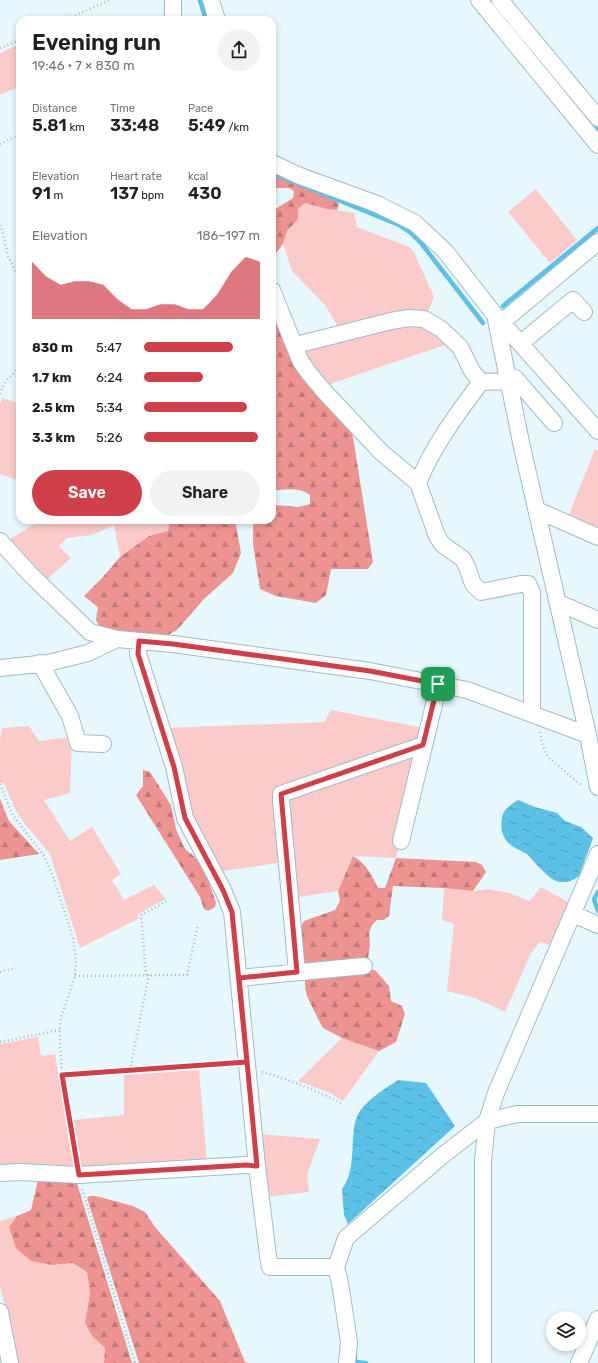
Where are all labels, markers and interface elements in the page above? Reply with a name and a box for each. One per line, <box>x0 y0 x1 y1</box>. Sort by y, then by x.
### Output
text: Evening run <box>32 29 161 56</box>
button: share <box>218 29 260 71</box>
text: 19:46 · 7 × 830 m <box>32 58 135 73</box>
text: Distance <box>32 102 77 115</box>
text: Time <box>110 102 135 115</box>
text: Pace <box>188 102 213 115</box>
text: 5.81 <box>32 115 67 135</box>
text: 33:48 <box>110 115 159 135</box>
text: 5:49 <box>188 115 226 135</box>
text: km <box>67 121 85 134</box>
text: /km <box>226 121 249 134</box>
text: Elevation <box>32 170 79 183</box>
text: Heart rate <box>110 170 162 183</box>
text: kcal <box>188 170 208 183</box>
text: 91 <box>32 183 51 203</box>
text: 137 <box>110 183 139 203</box>
text: 430 <box>188 183 222 203</box>
text: m <box>51 189 63 202</box>
text: bpm <box>139 189 164 202</box>
text: Elevation <box>32 228 88 243</box>
text: 186–197 m <box>197 228 260 243</box>
text: 830 m <box>32 340 73 355</box>
text: 5:47 <box>96 340 122 355</box>
text: 1.7 km <box>32 370 72 385</box>
text: 6:24 <box>96 370 123 385</box>
text: 2.5 km <box>32 400 75 415</box>
text: 5:34 <box>96 400 123 415</box>
text: 3.3 km <box>32 430 75 445</box>
text: 5:26 <box>96 430 123 445</box>
button: Save <box>32 470 142 516</box>
button: Share <box>150 470 260 516</box>
pin <box>421 667 455 701</box>
icon: arrive <box>427 673 449 695</box>
map controls <box>546 1311 586 1351</box>
button: layers <box>546 1311 586 1351</box>

